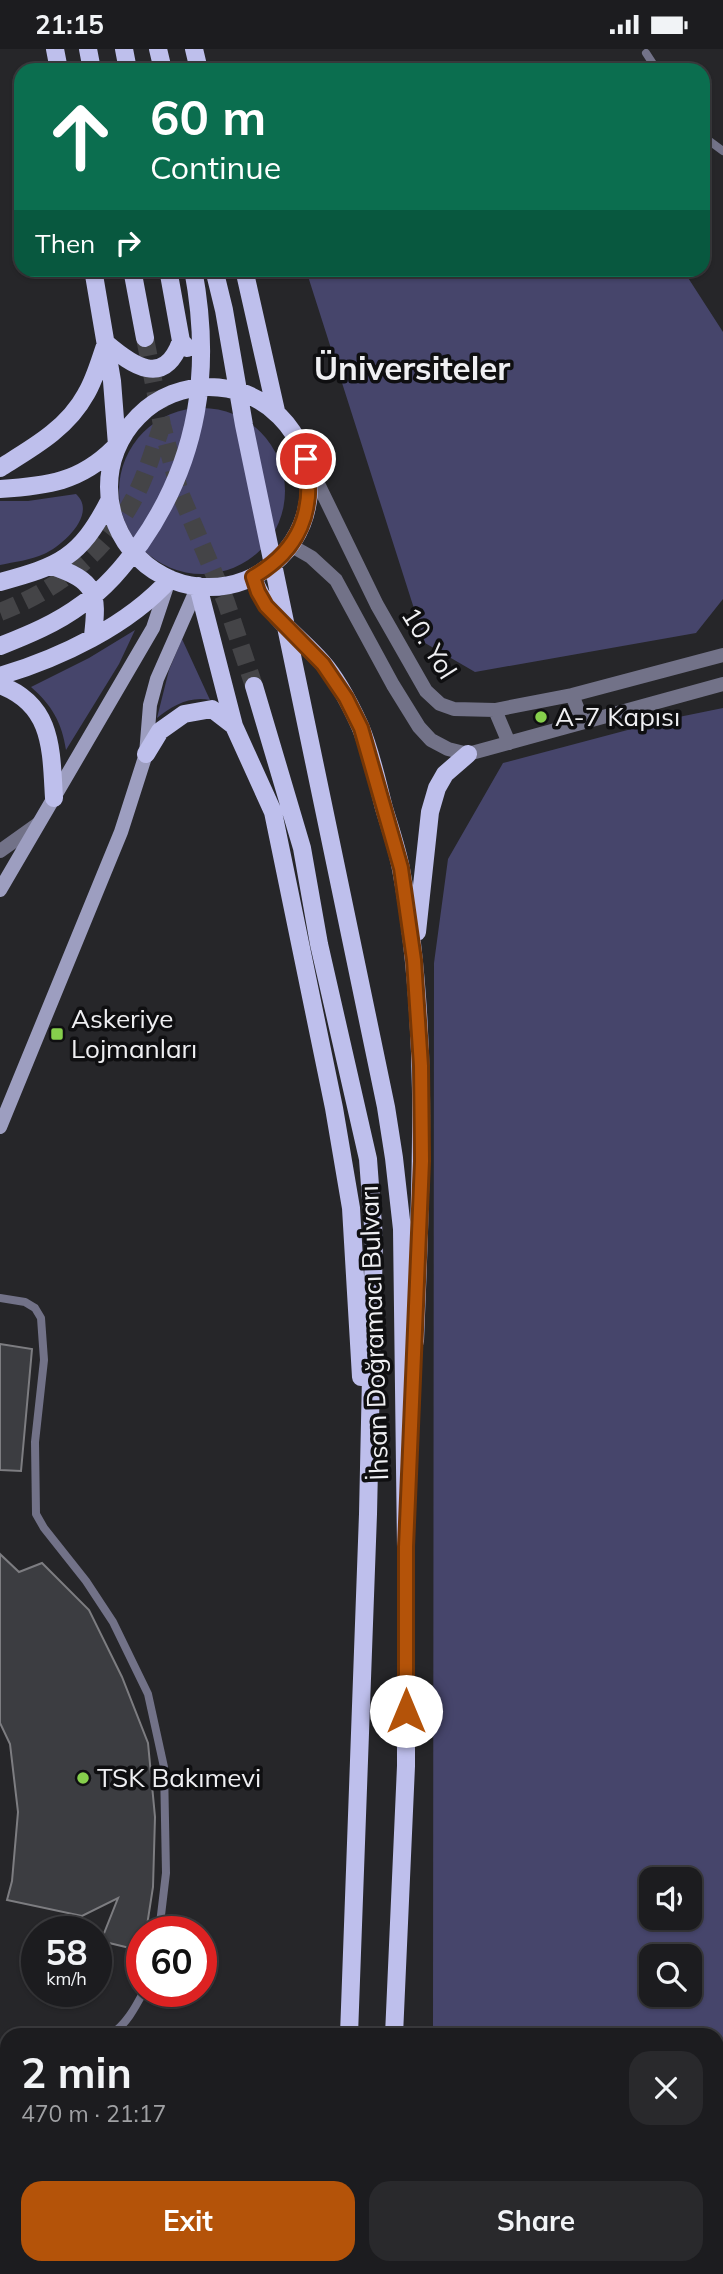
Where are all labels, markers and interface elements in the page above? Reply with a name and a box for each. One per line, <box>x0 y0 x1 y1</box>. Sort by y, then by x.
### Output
text: 21:15 <box>35 8 104 41</box>
text: 60 m <box>150 86 266 147</box>
icon: ahead <box>35 91 126 182</box>
text: Continue <box>150 147 281 187</box>
icon: right <box>109 224 147 262</box>
text: Then <box>35 227 95 260</box>
district label: Üniversiteler <box>314 347 510 388</box>
pin <box>276 429 336 489</box>
icon: arrive <box>287 440 325 478</box>
street label: 10. Yol <box>395 601 464 685</box>
place label: A-7 Kapısı <box>555 700 680 733</box>
marker: A-7 Kapısı <box>533 709 549 725</box>
place label: Askeriye Lojmanları <box>71 1002 197 1065</box>
marker: Askeriye Lojmanları <box>49 1026 65 1042</box>
street label: İhsan Doğramacı Bulvarı <box>352 1185 395 1481</box>
position arrow <box>369 1674 443 1748</box>
place label: TSK Bakımevi <box>97 1761 261 1794</box>
marker: TSK Bakımevi <box>75 1770 91 1786</box>
map controls <box>639 1867 702 2007</box>
button: sound <box>639 1867 702 1930</box>
speed limit sign: 60 <box>126 1916 217 2007</box>
text: 58 <box>45 1930 88 1974</box>
button: search <box>639 1944 702 2007</box>
text: km/h <box>46 1967 87 1990</box>
text: 2 min <box>21 2046 132 2099</box>
button: close <box>629 2051 703 2125</box>
text: 470 m · 21:17 <box>21 2099 166 2128</box>
button: Exit <box>21 2181 355 2261</box>
button: Share <box>369 2181 703 2261</box>

